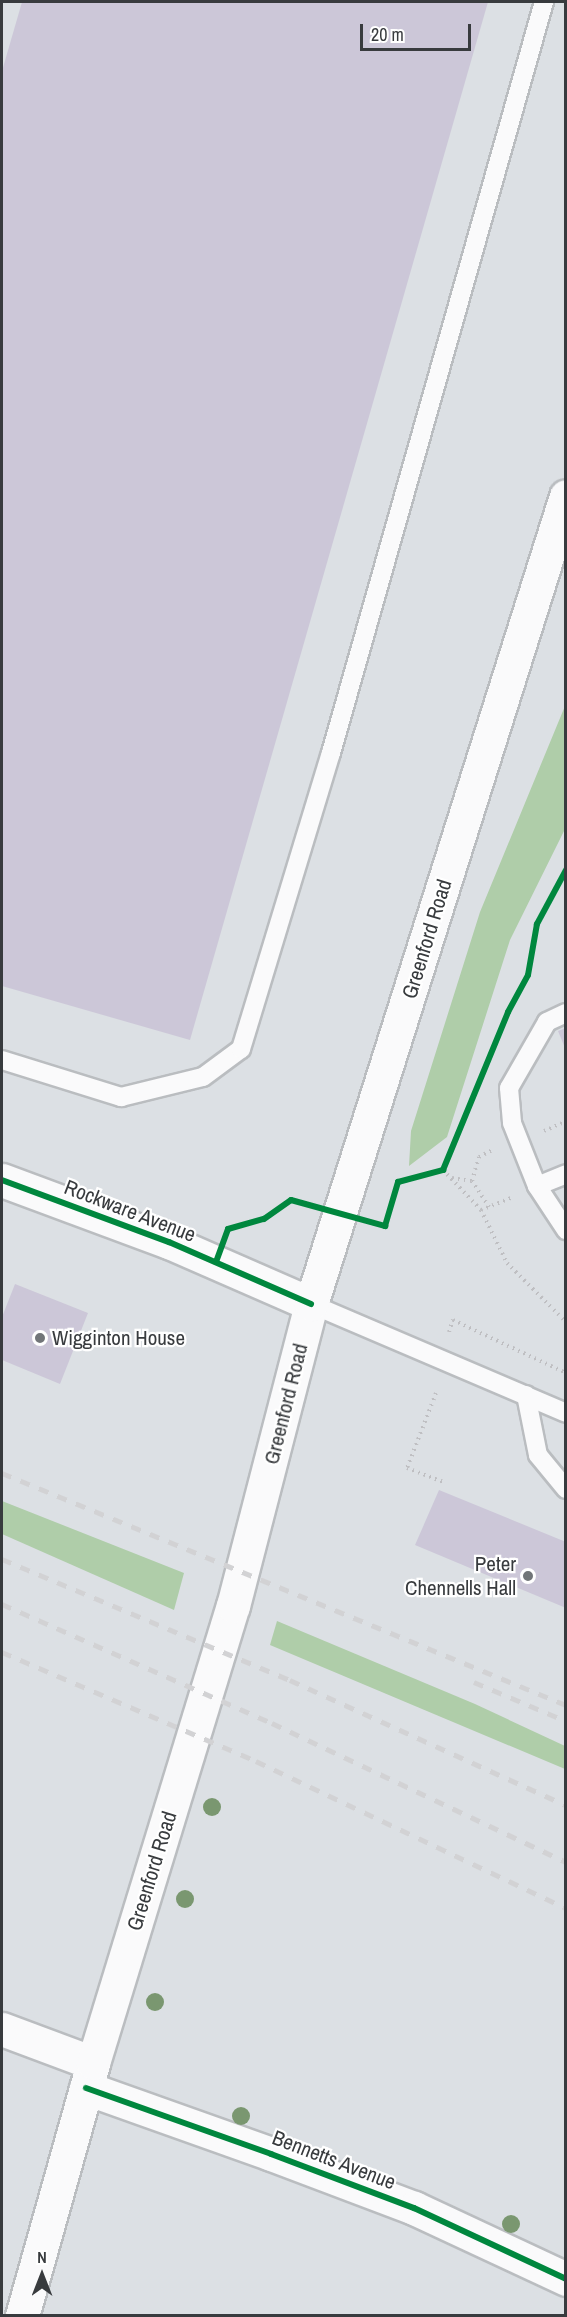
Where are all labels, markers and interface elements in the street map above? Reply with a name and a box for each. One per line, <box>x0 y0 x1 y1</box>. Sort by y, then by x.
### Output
scale bar <box>363 12 474 50</box>
text: 20 m <box>371 22 404 47</box>
street label: Greenford Road <box>397 876 457 1002</box>
street label: Rockware Avenue <box>60 1174 200 1248</box>
place label: Wigginton House <box>52 1325 185 1351</box>
marker: Wigginton House <box>33 1331 47 1345</box>
street label: Greenford Road <box>259 1341 313 1467</box>
place label: Peter Chennells Hall <box>405 1551 516 1601</box>
marker: Peter Chennells Hall <box>521 1569 535 1583</box>
street label: Greenford Road <box>122 1808 182 1934</box>
street label: Bennetts Avenue <box>268 2125 400 2195</box>
north arrow <box>12 2245 72 2305</box>
text: N <box>37 2246 47 2268</box>

